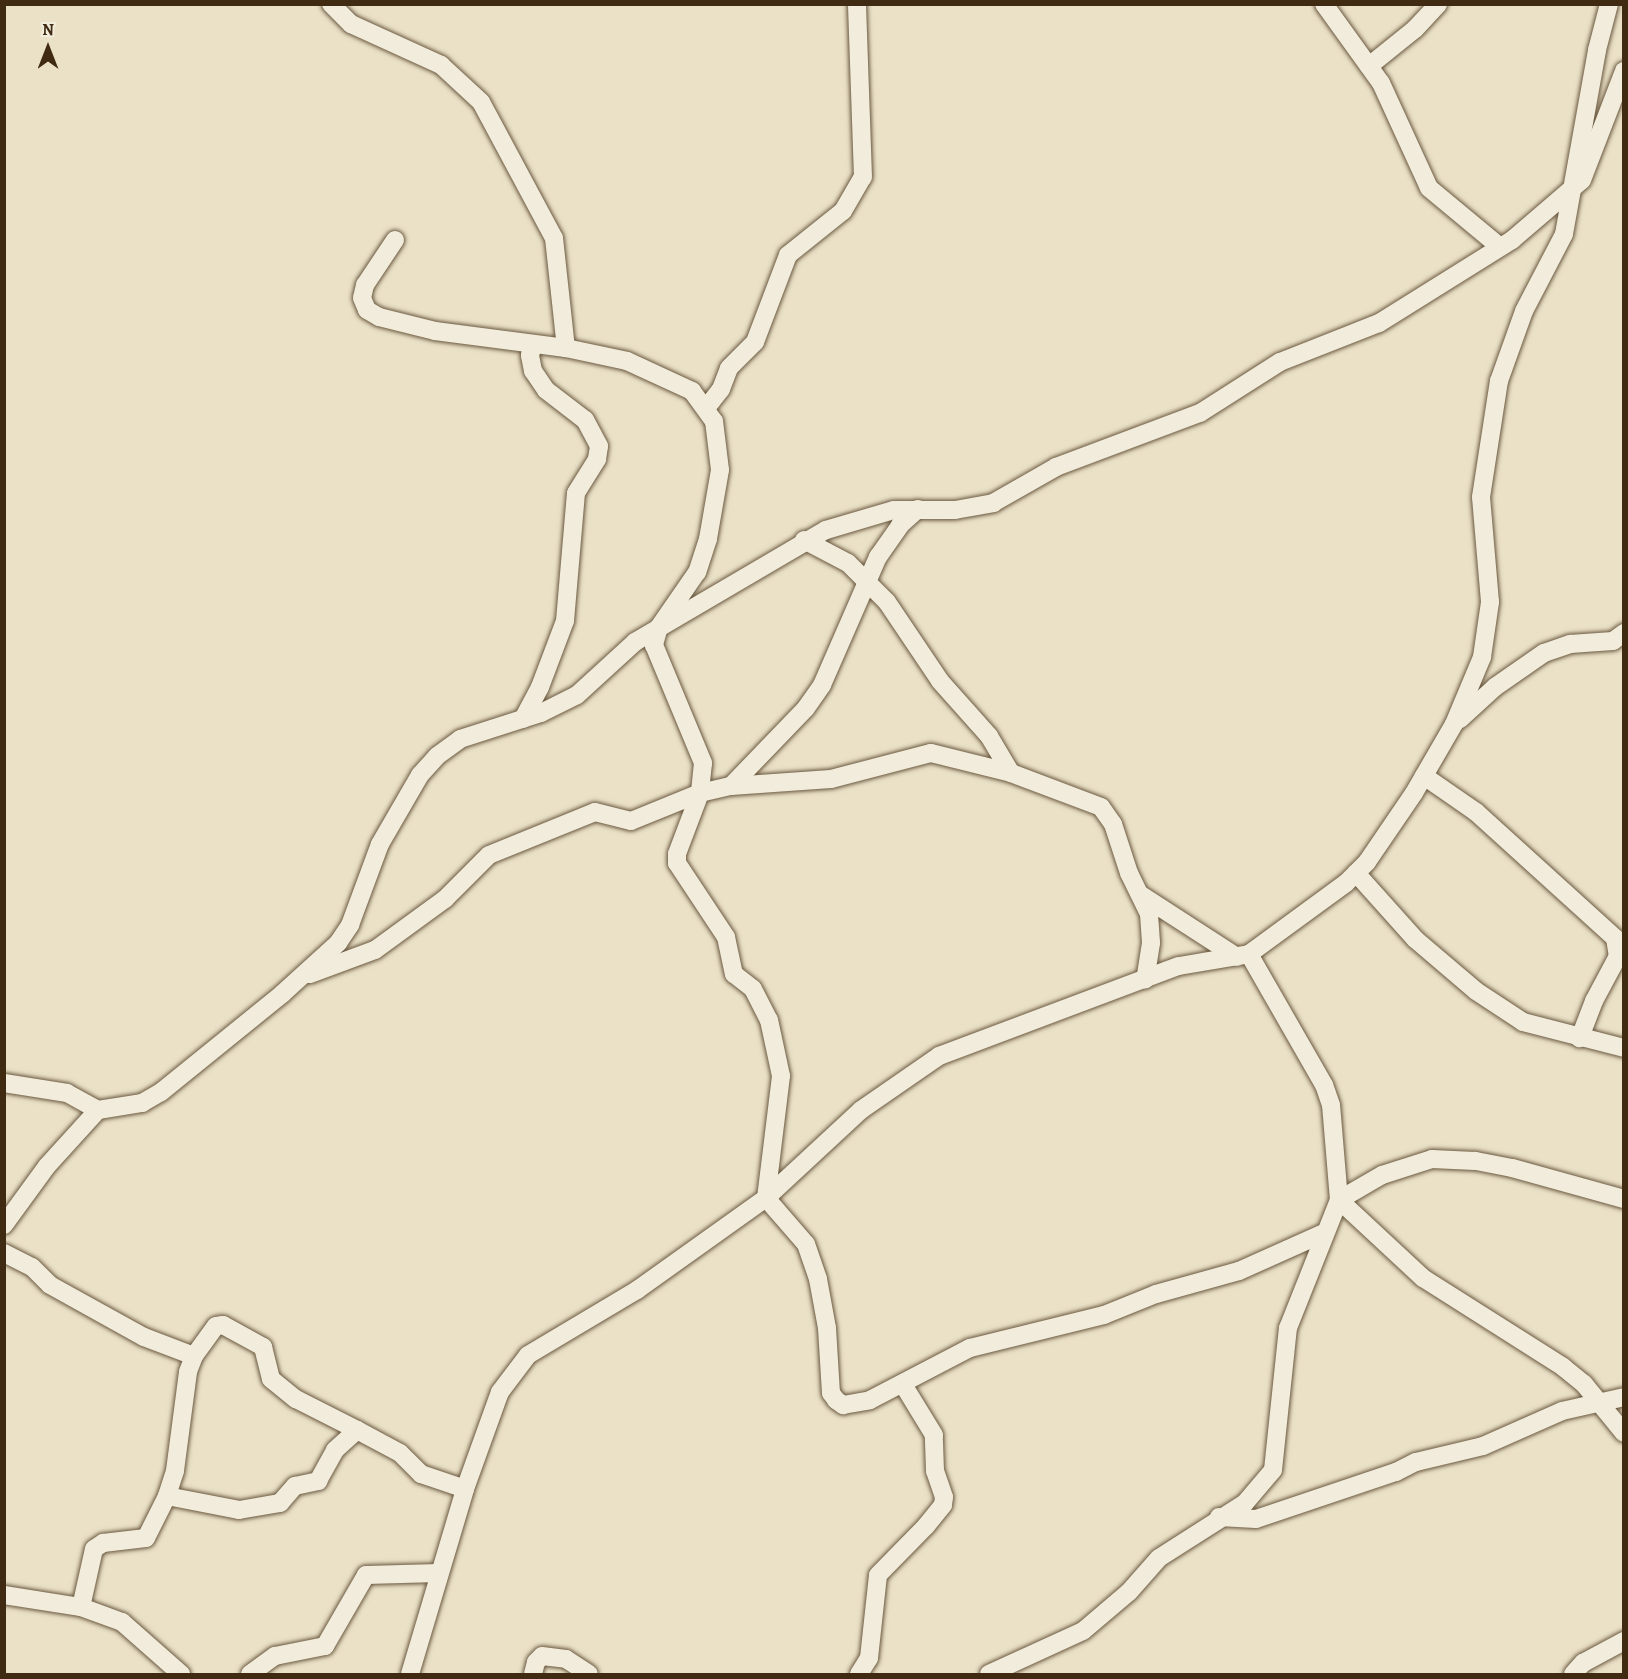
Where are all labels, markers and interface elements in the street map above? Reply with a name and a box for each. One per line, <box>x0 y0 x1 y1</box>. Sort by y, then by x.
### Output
north arrow <box>18 18 78 78</box>
text: N <box>42 19 54 41</box>

